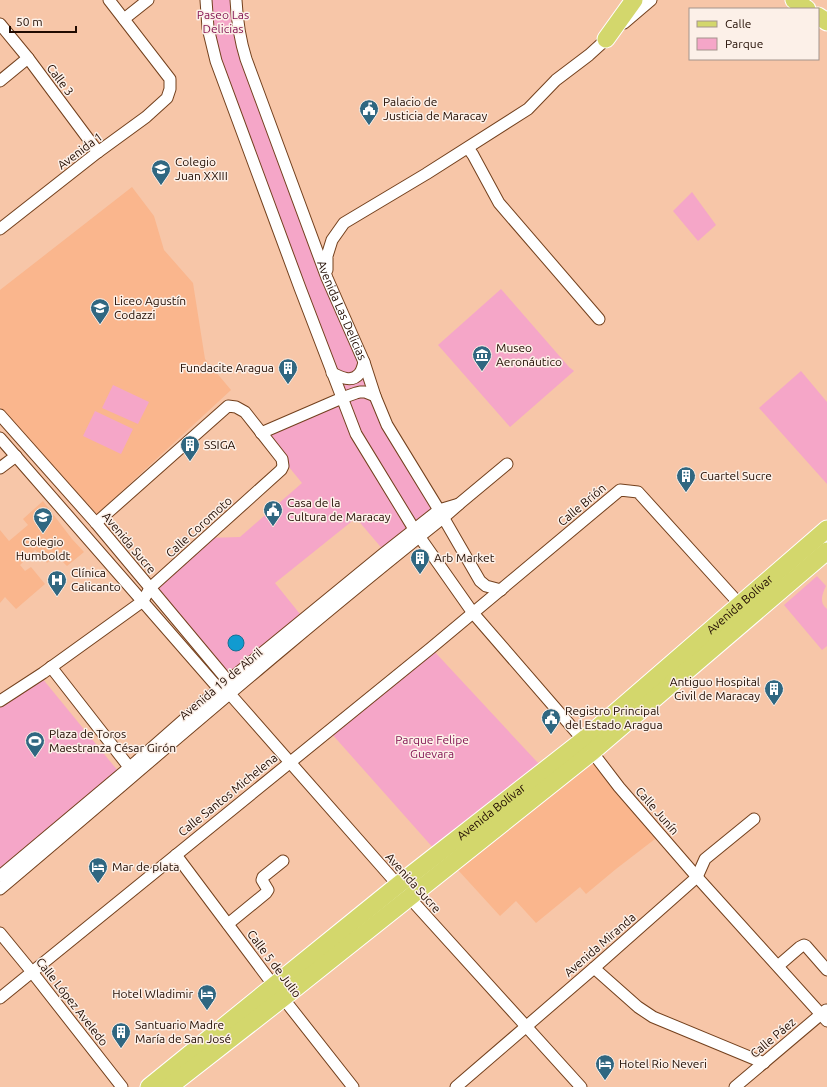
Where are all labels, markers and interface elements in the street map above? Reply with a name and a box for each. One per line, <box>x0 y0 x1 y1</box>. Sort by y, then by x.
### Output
scale bar <box>10 8 76 34</box>
park label: Paseo Las Delicias <box>197 8 249 35</box>
legend <box>689 8 819 60</box>
text: 50 m <box>16 15 43 28</box>
text: Calle <box>725 17 751 30</box>
text: Parque <box>725 37 763 50</box>
street label: Calle 3 <box>44 61 76 98</box>
place label: Palacio de Justicia de Maracay <box>383 95 487 122</box>
public building icon: Palacio de Justicia de Maracay <box>358 98 380 126</box>
street label: Avenida 1 <box>55 130 105 172</box>
place label: Colegio Juan XXIII <box>175 155 228 182</box>
school or university icon: Colegio Juan XXIII <box>150 158 172 186</box>
street label: Avenida Las Delicias <box>315 259 369 362</box>
place label: Liceo Agustín Codazzi <box>114 294 186 321</box>
school or university icon: Liceo Agustín Codazzi <box>89 297 111 325</box>
place label: Museo Aeronáutico <box>496 341 562 368</box>
museum icon: Museo Aeronáutico <box>471 344 493 372</box>
building icon: Fundacite Aragua <box>277 357 299 385</box>
place label: Fundacite Aragua <box>180 361 274 374</box>
building icon: SSIGA <box>179 434 201 462</box>
place label: SSIGA <box>204 438 236 451</box>
building icon: Cuartel Sucre <box>675 465 697 493</box>
place label: Cuartel Sucre <box>700 469 772 482</box>
street label: Calle Brión <box>555 481 608 528</box>
street label: Calle Coromoto <box>163 494 234 560</box>
place label: Casa de la Cultura de Maracay <box>287 496 391 523</box>
public building icon: Casa de la Cultura de Maracay <box>262 499 284 527</box>
school or university icon: Colegio Humboldt <box>32 506 54 534</box>
street label: Avenida Sucre <box>100 510 159 576</box>
place label: Colegio Humboldt <box>16 535 71 562</box>
building icon: Arb Market <box>409 547 431 575</box>
place label: Arb Market <box>434 551 495 564</box>
place label: Clínica Calicanto <box>71 566 121 593</box>
hospital icon: Clínica Calicanto <box>46 569 68 597</box>
street label: Avenida Bolívar <box>704 572 776 636</box>
street label: Avenida 19 de Abril <box>177 645 265 722</box>
place label: Antiguo Hospital Civil de Maracay <box>670 675 760 702</box>
building icon: Antiguo Hospital Civil de Maracay <box>763 678 785 706</box>
place label: Registro Principal del Estado Aragua <box>565 704 663 731</box>
public building icon: Registro Principal del Estado Aragua <box>540 707 562 735</box>
place label: Plaza de Toros Maestranza César Girón <box>49 727 176 754</box>
sports icon: Plaza de Toros Maestranza César Girón <box>24 730 46 758</box>
park label: Parque Felipe Guevara <box>395 733 469 760</box>
street label: Calle Santos Michelena <box>176 751 280 838</box>
street label: Avenida Bolívar <box>454 781 528 842</box>
street label: Calle Junín <box>633 784 681 837</box>
street label: Avenida Sucre <box>383 850 444 915</box>
hotel icon: Mar de plata <box>87 856 109 884</box>
place label: Mar de plata <box>112 860 180 873</box>
street label: Avenida Miranda <box>561 910 638 979</box>
street label: Calle 5 de Julio <box>245 927 304 1000</box>
street label: Calle López Aveledo <box>34 955 111 1048</box>
hotel icon: Hotel Wladimir <box>196 983 218 1011</box>
place label: Hotel Wladimir <box>112 987 193 1000</box>
street label: Calle Páez <box>748 1015 798 1060</box>
place label: Santuario Madre María de San José <box>135 1018 231 1045</box>
building icon: Santuario Madre María de San José <box>110 1021 132 1049</box>
hotel icon: Hotel Rio Neveri <box>594 1053 616 1081</box>
place label: Hotel Rio Neveri <box>619 1057 707 1070</box>

